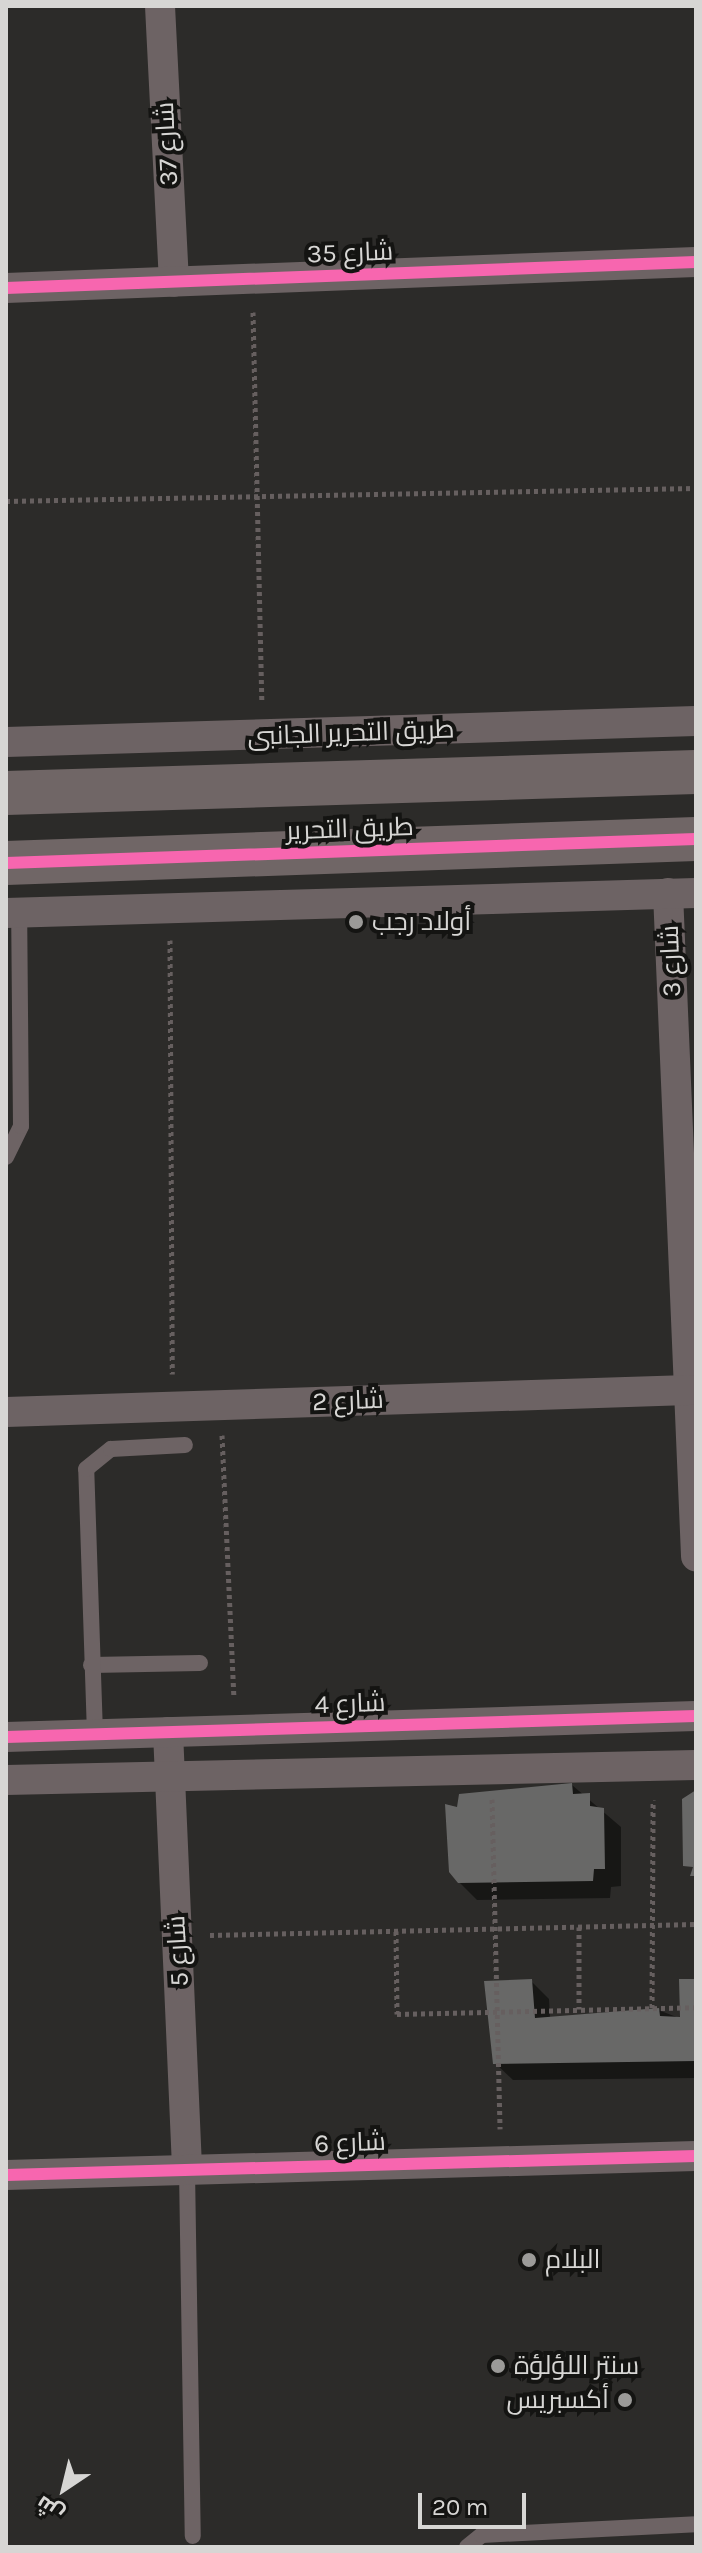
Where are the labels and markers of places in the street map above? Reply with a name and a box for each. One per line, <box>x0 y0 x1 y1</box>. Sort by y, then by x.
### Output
place label: أولاد رجب <box>372 906 471 938</box>
marker: أولاد رجب <box>347 913 365 931</box>
place label: البلام <box>545 2244 601 2276</box>
marker: البلام <box>520 2251 538 2269</box>
place label: سنتر اللؤلؤة <box>514 2350 639 2382</box>
marker: سنتر اللؤلؤة <box>489 2357 507 2375</box>
place label: أكسبريس <box>507 2384 609 2416</box>
marker: أكسبريس <box>616 2391 634 2409</box>

